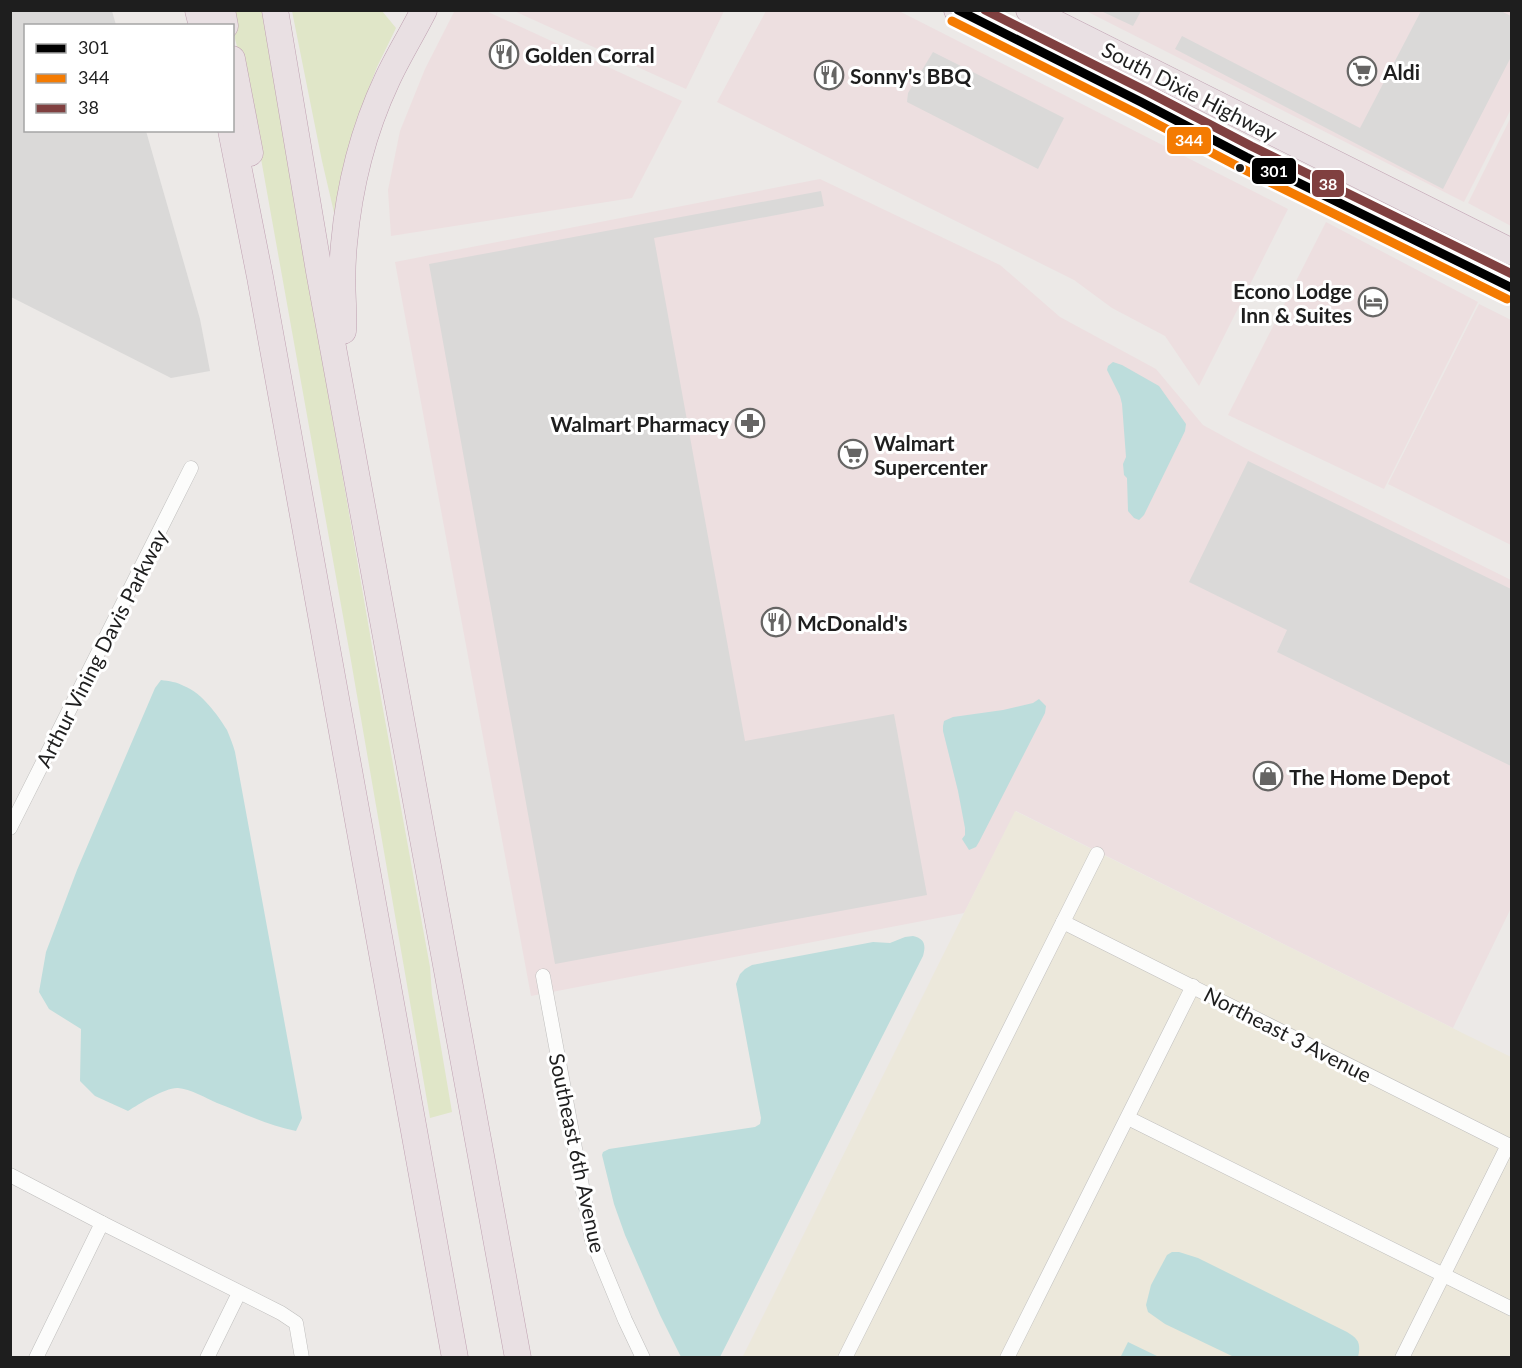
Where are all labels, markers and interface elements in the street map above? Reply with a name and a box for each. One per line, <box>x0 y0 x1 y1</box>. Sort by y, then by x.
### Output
legend <box>24 24 234 132</box>
text: 301 <box>78 36 109 58</box>
street label: South Dixie Highway <box>1098 36 1282 146</box>
restaurant icon: Golden Corral <box>488 38 520 70</box>
place label: Golden Corral <box>525 42 655 67</box>
supermarket icon: Aldi <box>1346 55 1378 87</box>
restaurant icon: Sonny's BBQ <box>813 59 845 91</box>
place label: Aldi <box>1382 59 1420 84</box>
place label: Sonny's BBQ <box>850 63 971 88</box>
text: 344 <box>78 66 109 88</box>
text: 38 <box>78 96 99 118</box>
line badge: 344 <box>1166 126 1212 155</box>
text: 344 <box>1175 130 1203 149</box>
line badge: 301 <box>1251 157 1297 185</box>
text: 301 <box>1260 161 1288 180</box>
unlabelled marker <box>1234 162 1246 174</box>
line badge: 38 <box>1311 169 1345 198</box>
text: 38 <box>1319 174 1337 193</box>
place label: Econo Lodge Inn & Suites <box>1233 278 1352 327</box>
hotel icon: Econo Lodge Inn & Suites <box>1357 286 1389 318</box>
pharmacy icon: Walmart Pharmacy <box>734 407 766 439</box>
place label: Walmart Pharmacy <box>551 411 730 436</box>
place label: Walmart Supercenter <box>874 430 988 479</box>
supermarket icon: Walmart Supercenter <box>837 438 869 470</box>
street label: Arthur Vining Davis Parkway <box>30 525 172 771</box>
restaurant icon: McDonald's <box>760 606 792 638</box>
place label: McDonald's <box>797 610 908 635</box>
shop icon: The Home Depot <box>1252 760 1284 792</box>
place label: The Home Depot <box>1289 764 1450 789</box>
street label: Northeast 3 Avenue <box>1200 981 1376 1087</box>
street label: Southeast 6th Avenue <box>545 1051 611 1255</box>

